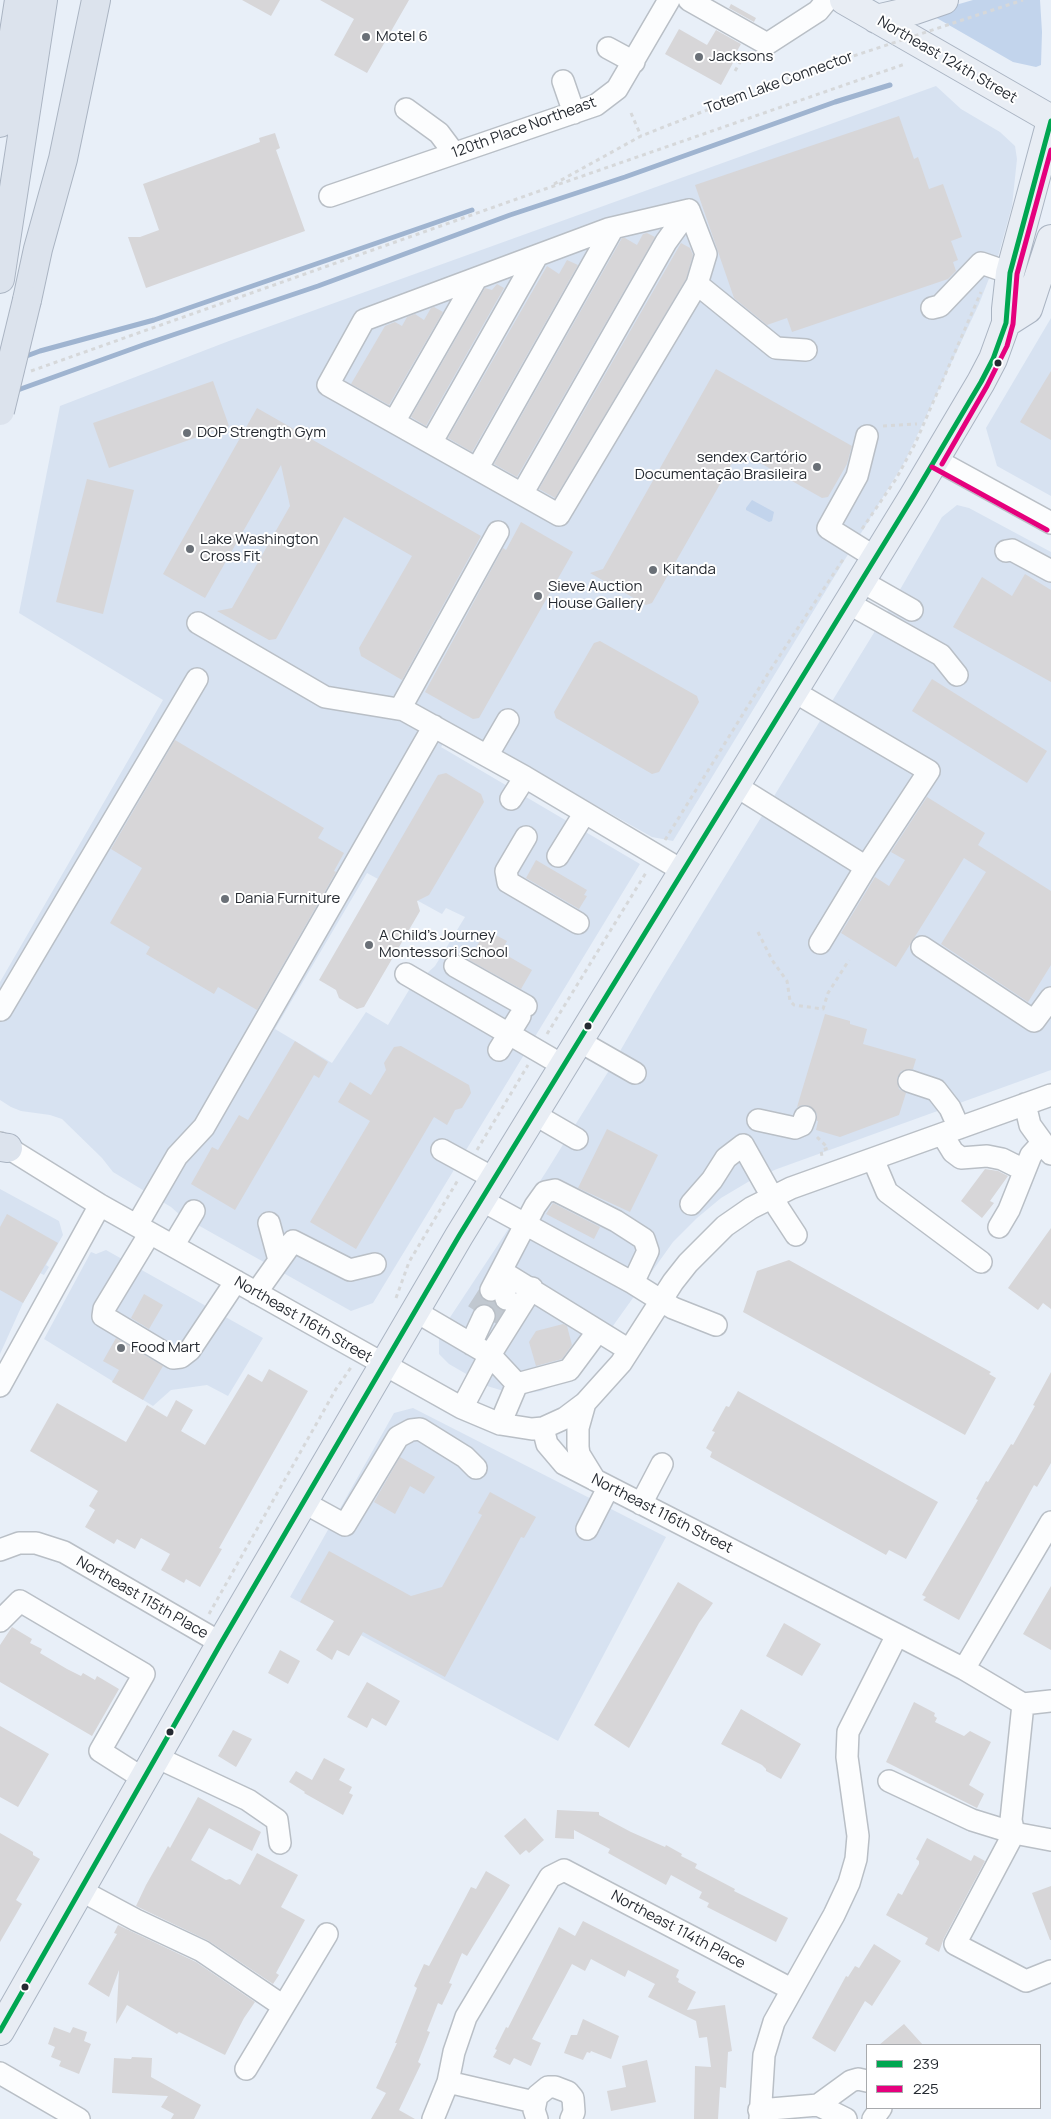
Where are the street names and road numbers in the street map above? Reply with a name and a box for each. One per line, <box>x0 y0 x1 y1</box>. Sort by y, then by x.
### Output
street label: Northeast 124th Street <box>874 13 1020 107</box>
street label: Totem Lake Connector <box>703 48 855 118</box>
street label: 120th Place Northeast <box>449 93 599 163</box>
street label: Northeast 116th Street <box>231 1273 375 1367</box>
street label: Northeast 116th Street <box>588 1471 736 1557</box>
street label: Northeast 115th Place <box>73 1553 211 1643</box>
street label: Northeast 114th Place <box>608 1887 748 1973</box>

